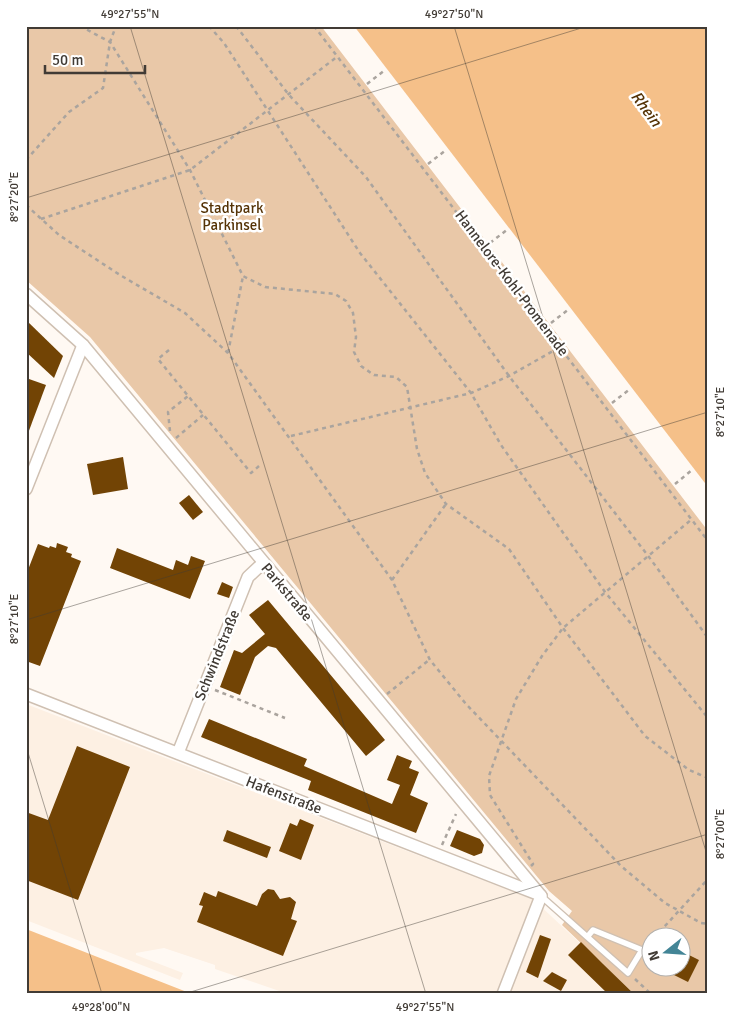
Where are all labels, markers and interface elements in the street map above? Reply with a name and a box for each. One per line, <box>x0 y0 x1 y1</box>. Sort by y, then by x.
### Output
text: 49°27'55"N <box>101 7 159 22</box>
text: 49°27'50"N <box>425 7 483 22</box>
scale bar <box>45 42 145 74</box>
text: 50 m <box>52 51 83 69</box>
water label: Rhein <box>626 87 667 132</box>
text: 8°27'20"E <box>7 171 22 222</box>
park label: Stadtpark Parkinsel <box>201 199 264 234</box>
street label: Hannelore-Kohl-Promenade <box>451 207 573 359</box>
text: 8°27'10"E <box>713 386 728 437</box>
street label: Parkstraße <box>257 559 317 625</box>
text: 8°27'10"E <box>7 593 22 644</box>
street label: Schwindstraße <box>191 607 243 703</box>
street label: Hafenstraße <box>243 772 325 818</box>
text: 8°27'00"E <box>713 808 728 859</box>
north arrow <box>642 928 692 978</box>
text: N <box>644 949 664 963</box>
text: 49°28'00"N <box>72 1000 130 1015</box>
text: 49°27'55"N <box>396 1000 454 1015</box>

